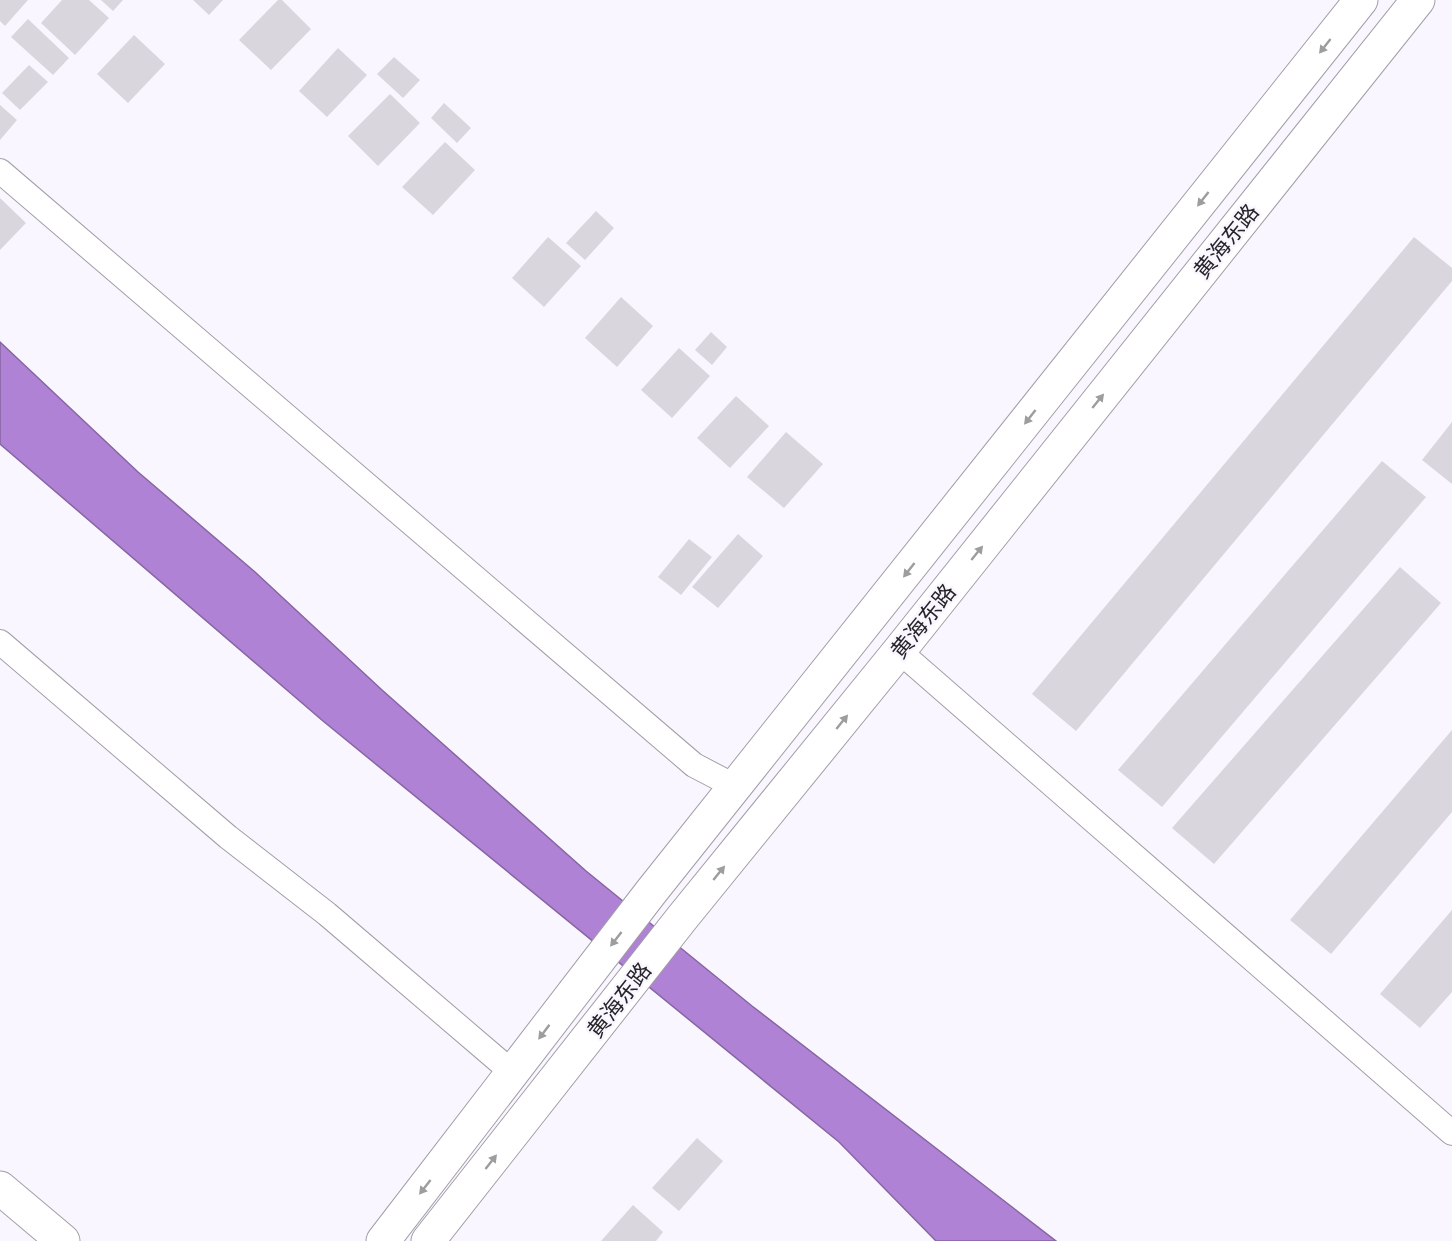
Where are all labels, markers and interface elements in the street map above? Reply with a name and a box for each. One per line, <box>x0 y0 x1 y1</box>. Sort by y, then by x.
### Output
one-way arrow <box>1318 38 1331 54</box>
one-way arrow <box>1198 191 1210 206</box>
street label: 黄海东路 <box>1188 199 1265 284</box>
one-way arrow <box>1092 393 1105 409</box>
one-way arrow <box>1023 409 1036 425</box>
one-way arrow <box>970 546 982 561</box>
one-way arrow <box>902 562 915 578</box>
street label: 黄海东路 <box>885 579 962 664</box>
one-way arrow <box>835 714 848 730</box>
one-way arrow <box>712 865 725 881</box>
one-way arrow <box>610 931 622 946</box>
street label: 黄海东路 <box>582 957 657 1043</box>
one-way arrow <box>538 1024 550 1040</box>
one-way arrow <box>484 1155 496 1170</box>
one-way arrow <box>419 1179 431 1194</box>

